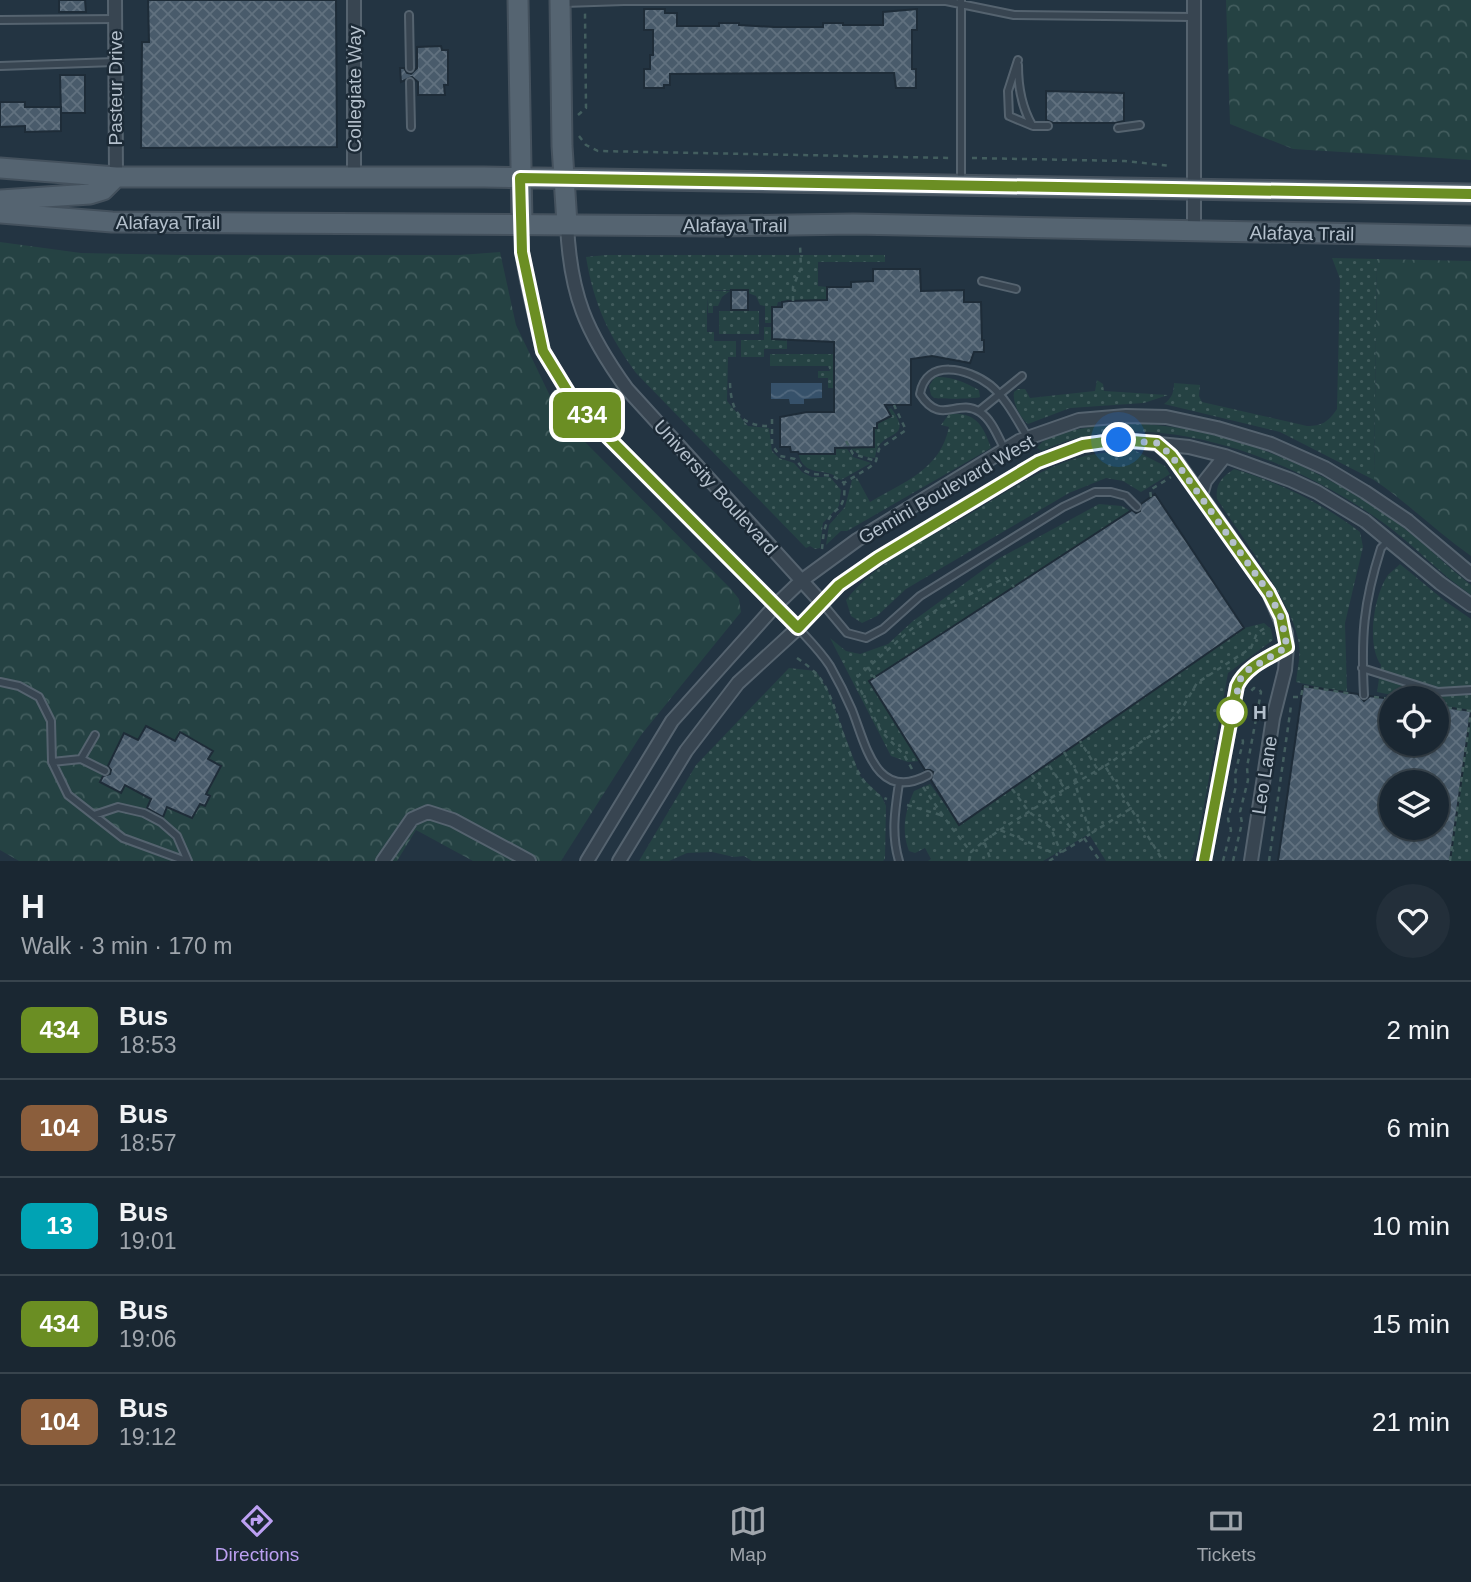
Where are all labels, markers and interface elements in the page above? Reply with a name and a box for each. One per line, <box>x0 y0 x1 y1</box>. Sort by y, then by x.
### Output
street label: Collegiate Way <box>344 25 365 153</box>
street label: Pasteur Drive <box>105 30 126 146</box>
street label: Alafaya Trail <box>116 212 220 233</box>
street label: Alafaya Trail <box>683 215 787 236</box>
street label: Alafaya Trail <box>1250 222 1354 245</box>
line badge: 434 <box>547 392 627 438</box>
text: 434 <box>567 401 607 428</box>
street label: University Boulevard <box>650 416 782 559</box>
your location <box>1101 422 1136 457</box>
street label: Gemini Boulevard West <box>855 430 1038 548</box>
map controls <box>1379 686 1449 840</box>
button: locate <box>1379 686 1449 756</box>
marker: H <box>1217 697 1247 727</box>
place label: H <box>1253 702 1267 723</box>
street label: Leo Lane <box>1248 734 1281 816</box>
button: layers <box>1379 770 1449 840</box>
button: heart <box>1376 884 1450 958</box>
text: H <box>21 888 45 925</box>
text: Walk · 3 min · 170 m <box>21 933 232 959</box>
text: Bus <box>119 1001 168 1031</box>
text: 2 min <box>1386 1015 1450 1045</box>
text: 434 <box>39 1016 80 1043</box>
text: 18:53 <box>119 1032 177 1058</box>
text: Bus <box>119 1099 168 1129</box>
text: 6 min <box>1386 1113 1450 1143</box>
text: 104 <box>39 1114 80 1141</box>
text: 18:57 <box>119 1130 177 1156</box>
text: Bus <box>119 1197 168 1227</box>
text: 10 min <box>1372 1211 1450 1241</box>
text: 13 <box>46 1212 73 1239</box>
text: 19:01 <box>119 1228 177 1254</box>
text: Bus <box>119 1295 168 1325</box>
text: 15 min <box>1372 1309 1450 1339</box>
text: 434 <box>39 1310 80 1337</box>
text: 19:06 <box>119 1326 177 1352</box>
text: Bus <box>119 1393 168 1423</box>
text: 21 min <box>1372 1407 1450 1437</box>
text: 104 <box>39 1408 80 1435</box>
text: 19:12 <box>119 1424 177 1450</box>
tab: Directions <box>215 1502 299 1566</box>
tab: Map <box>729 1502 767 1566</box>
tab: Tickets <box>1197 1502 1256 1566</box>

